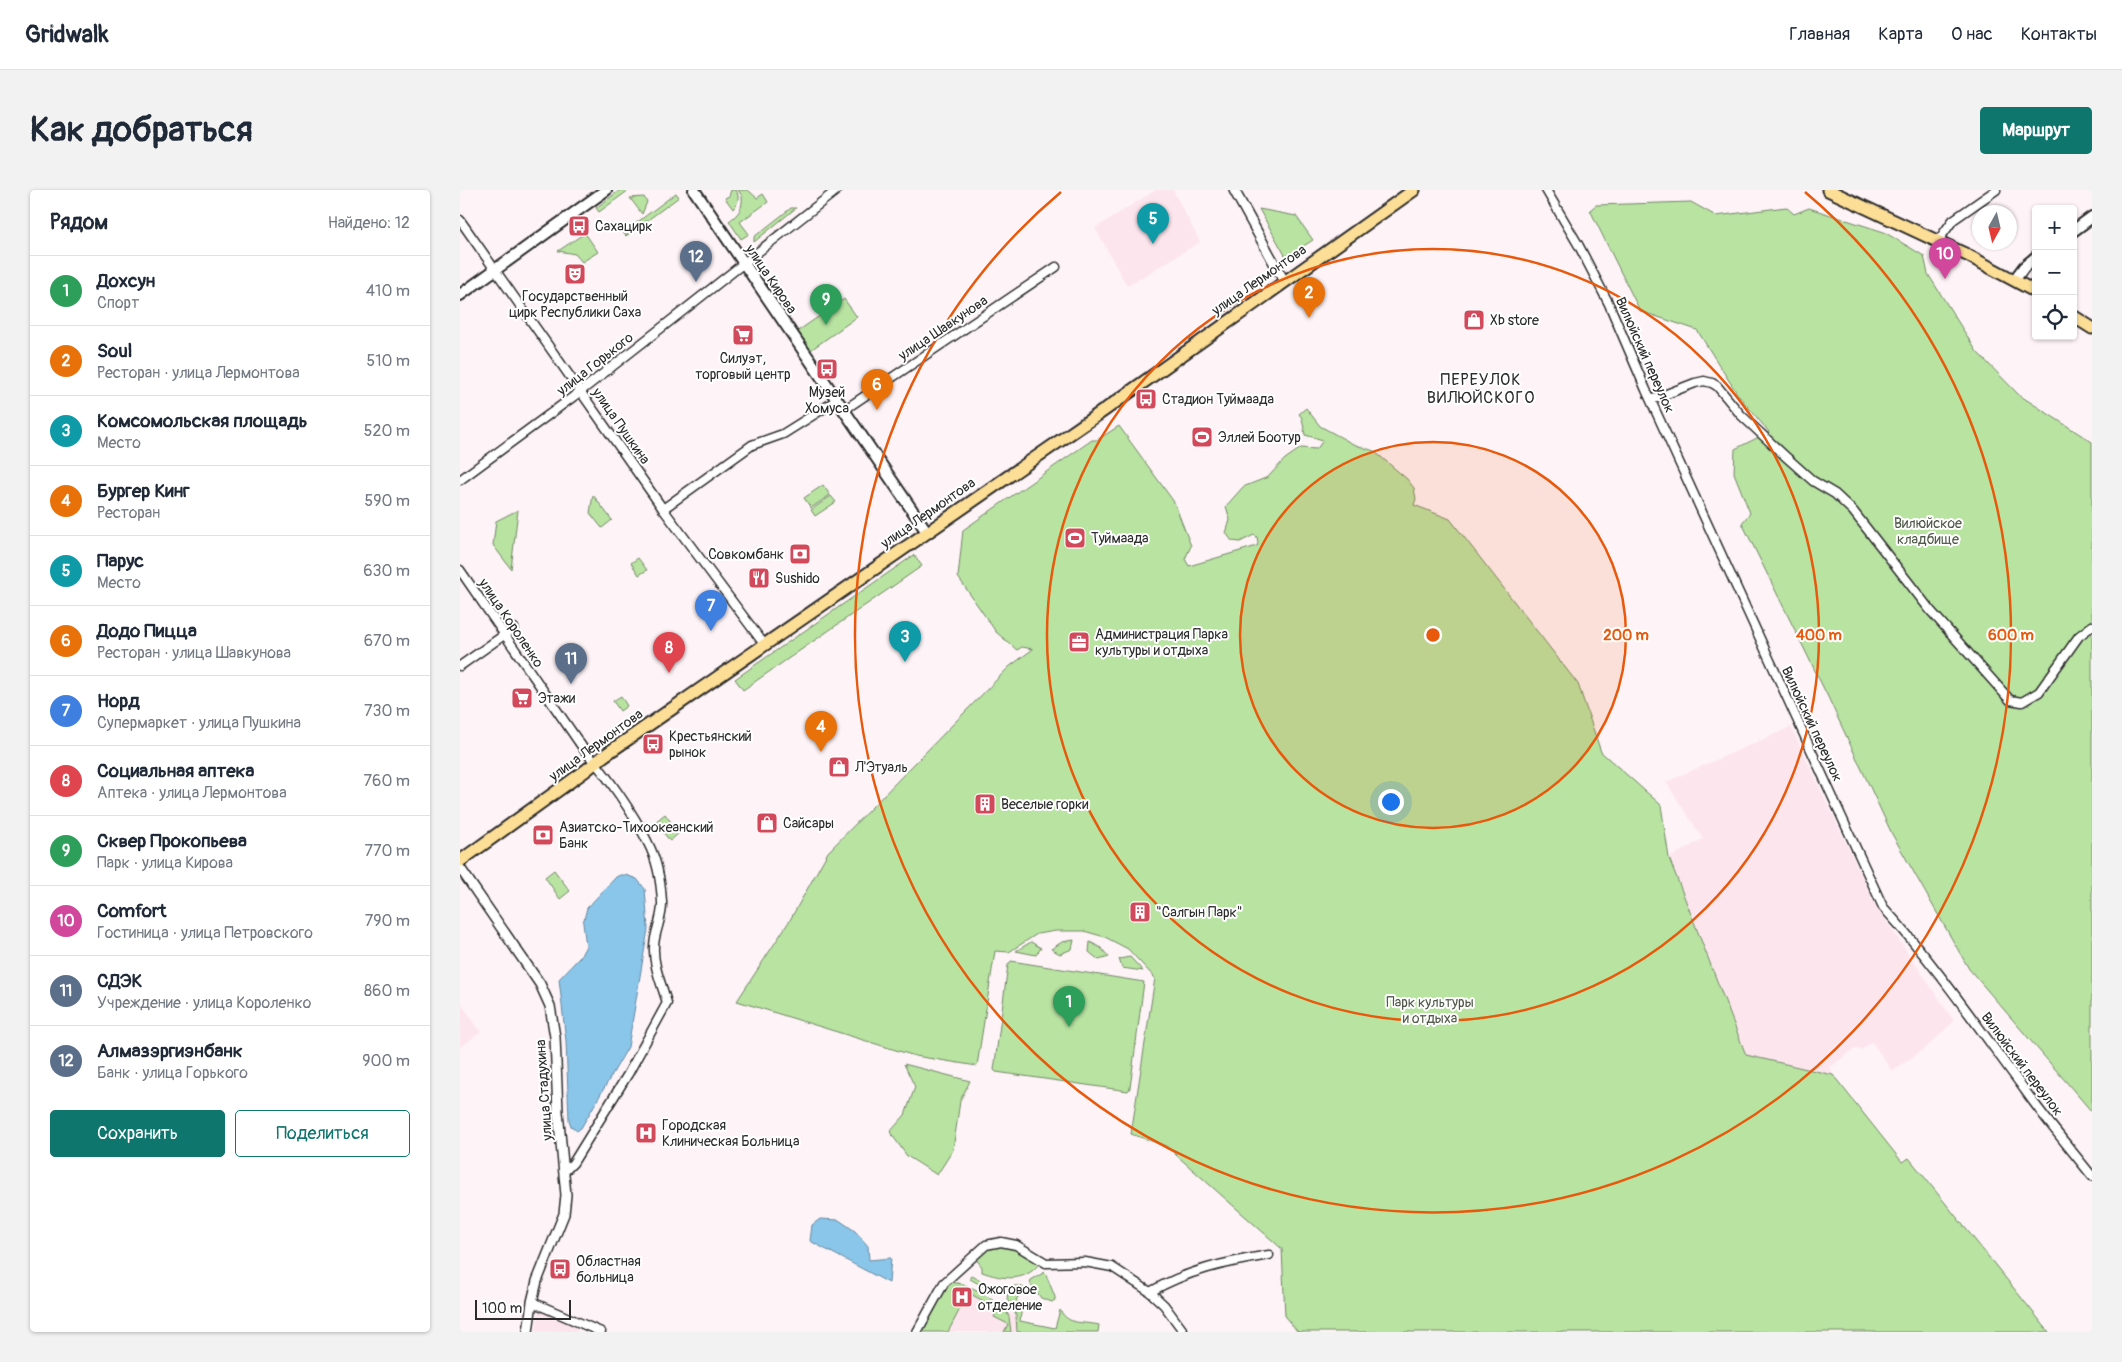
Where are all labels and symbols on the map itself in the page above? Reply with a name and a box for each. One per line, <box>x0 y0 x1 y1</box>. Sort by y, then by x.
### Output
pin: 5 <box>1137 203 1169 244</box>
north arrow <box>1972 205 2017 250</box>
bus stop icon: Сахацирк <box>567 214 591 238</box>
place label: Сахацирк <box>595 218 653 235</box>
pin: 10 <box>1929 238 1961 279</box>
street label: улица Кирова <box>741 240 800 317</box>
pin: 12 <box>680 241 712 282</box>
street label: улица Лермонтова <box>1208 241 1310 320</box>
theatre icon: Государственный цирк Республики Саха <box>563 262 587 286</box>
pin: 2 <box>1293 277 1325 318</box>
pin: 9 <box>810 284 842 325</box>
place label: Государственный цирк Республики Саха <box>509 288 641 321</box>
street label: улица Шавкунова <box>894 292 991 365</box>
street label: Вилюйский переулок <box>1612 294 1678 416</box>
shop icon: Xb store <box>1462 308 1486 332</box>
place label: Xb store <box>1490 312 1539 329</box>
supermarket icon: Силуэт, торговый центр <box>731 323 755 347</box>
street label: улица Горького <box>553 329 637 400</box>
place label: Силуэт, торговый центр <box>695 350 791 383</box>
bus stop icon: Музей Хомуса <box>815 357 839 381</box>
pin: 6 <box>861 369 893 410</box>
district label: ПЕРЕУЛОК ВИЛЮЙСКОГО <box>1427 370 1535 408</box>
street label: улица Пушкина <box>588 384 654 467</box>
place label: Музей Хомуса <box>805 384 849 417</box>
bus stop icon: Стадион Туймаада <box>1134 387 1158 411</box>
place label: Стадион Туймаада <box>1162 391 1274 408</box>
sports icon: Эллей Боотур <box>1190 425 1214 449</box>
place label: Эллей Боотур <box>1218 429 1301 446</box>
street label: улица Лермонтова <box>877 474 979 553</box>
park label: Вилюйское кладбище <box>1894 515 1962 548</box>
sports icon: Туймаада <box>1063 526 1087 550</box>
place label: Туймаада <box>1091 530 1149 547</box>
bank icon: Совкомбанк <box>788 542 812 566</box>
place label: Совкомбанк <box>708 546 784 563</box>
restaurant icon: Sushido <box>747 566 771 590</box>
place label: Sushido <box>775 570 820 587</box>
street label: улица Короленко <box>474 574 547 671</box>
pin: 7 <box>695 590 727 631</box>
pin: 3 <box>889 621 921 662</box>
place label: Администрация Парка культуры и отдыха <box>1095 626 1228 659</box>
centre of rings <box>1424 626 1442 644</box>
text: 200 m <box>1603 626 1649 645</box>
text: 400 m <box>1796 626 1842 645</box>
text: 600 m <box>1988 626 2034 645</box>
office icon: Администрация Парка культуры и отдыха <box>1067 630 1091 654</box>
pin: 8 <box>653 632 685 673</box>
pin: 11 <box>555 643 587 684</box>
street label: Вилюйский переулок <box>1778 664 1846 784</box>
supermarket icon: Этажи <box>510 686 534 710</box>
place label: Этажи <box>538 690 575 707</box>
street label: улица Лермонтова <box>545 705 646 785</box>
pin: 4 <box>805 711 837 752</box>
place label: Крестьянский рынок <box>669 728 752 761</box>
bus stop icon: Крестьянский рынок <box>641 732 665 756</box>
shop icon: Л'Этуаль <box>827 755 851 779</box>
place label: Л'Этуаль <box>854 759 908 776</box>
your location <box>1378 789 1404 815</box>
building icon: Веселые горки <box>973 792 997 816</box>
place label: Веселые горки <box>1001 796 1089 813</box>
shop icon: Сайсары <box>755 811 779 835</box>
place label: Сайсары <box>783 815 834 832</box>
place label: Азиатско-Тихоокеанский Банк <box>559 819 713 852</box>
bank icon: Азиатско-Тихоокеанский Банк <box>531 823 555 847</box>
building icon: "Салгын Парк" <box>1128 900 1152 924</box>
place label: "Салгын Парк" <box>1156 904 1242 921</box>
pin: 1 <box>1053 986 1085 1027</box>
park label: Парк культуры и отдыха <box>1386 994 1474 1027</box>
street label: Вилюйский переулок <box>1978 1009 2066 1119</box>
street label: улица Стадухина <box>532 1039 556 1142</box>
place label: Городская Клиническая Больница <box>662 1117 800 1150</box>
hospital icon: Городская Клиническая Больница <box>634 1121 658 1145</box>
place label: Областная больница <box>576 1253 641 1286</box>
bus stop icon: Областная больница <box>548 1257 572 1281</box>
place label: Ожоговое отделение <box>978 1281 1042 1314</box>
hospital icon: Ожоговое отделение <box>950 1285 974 1309</box>
scale bar <box>475 1297 571 1320</box>

